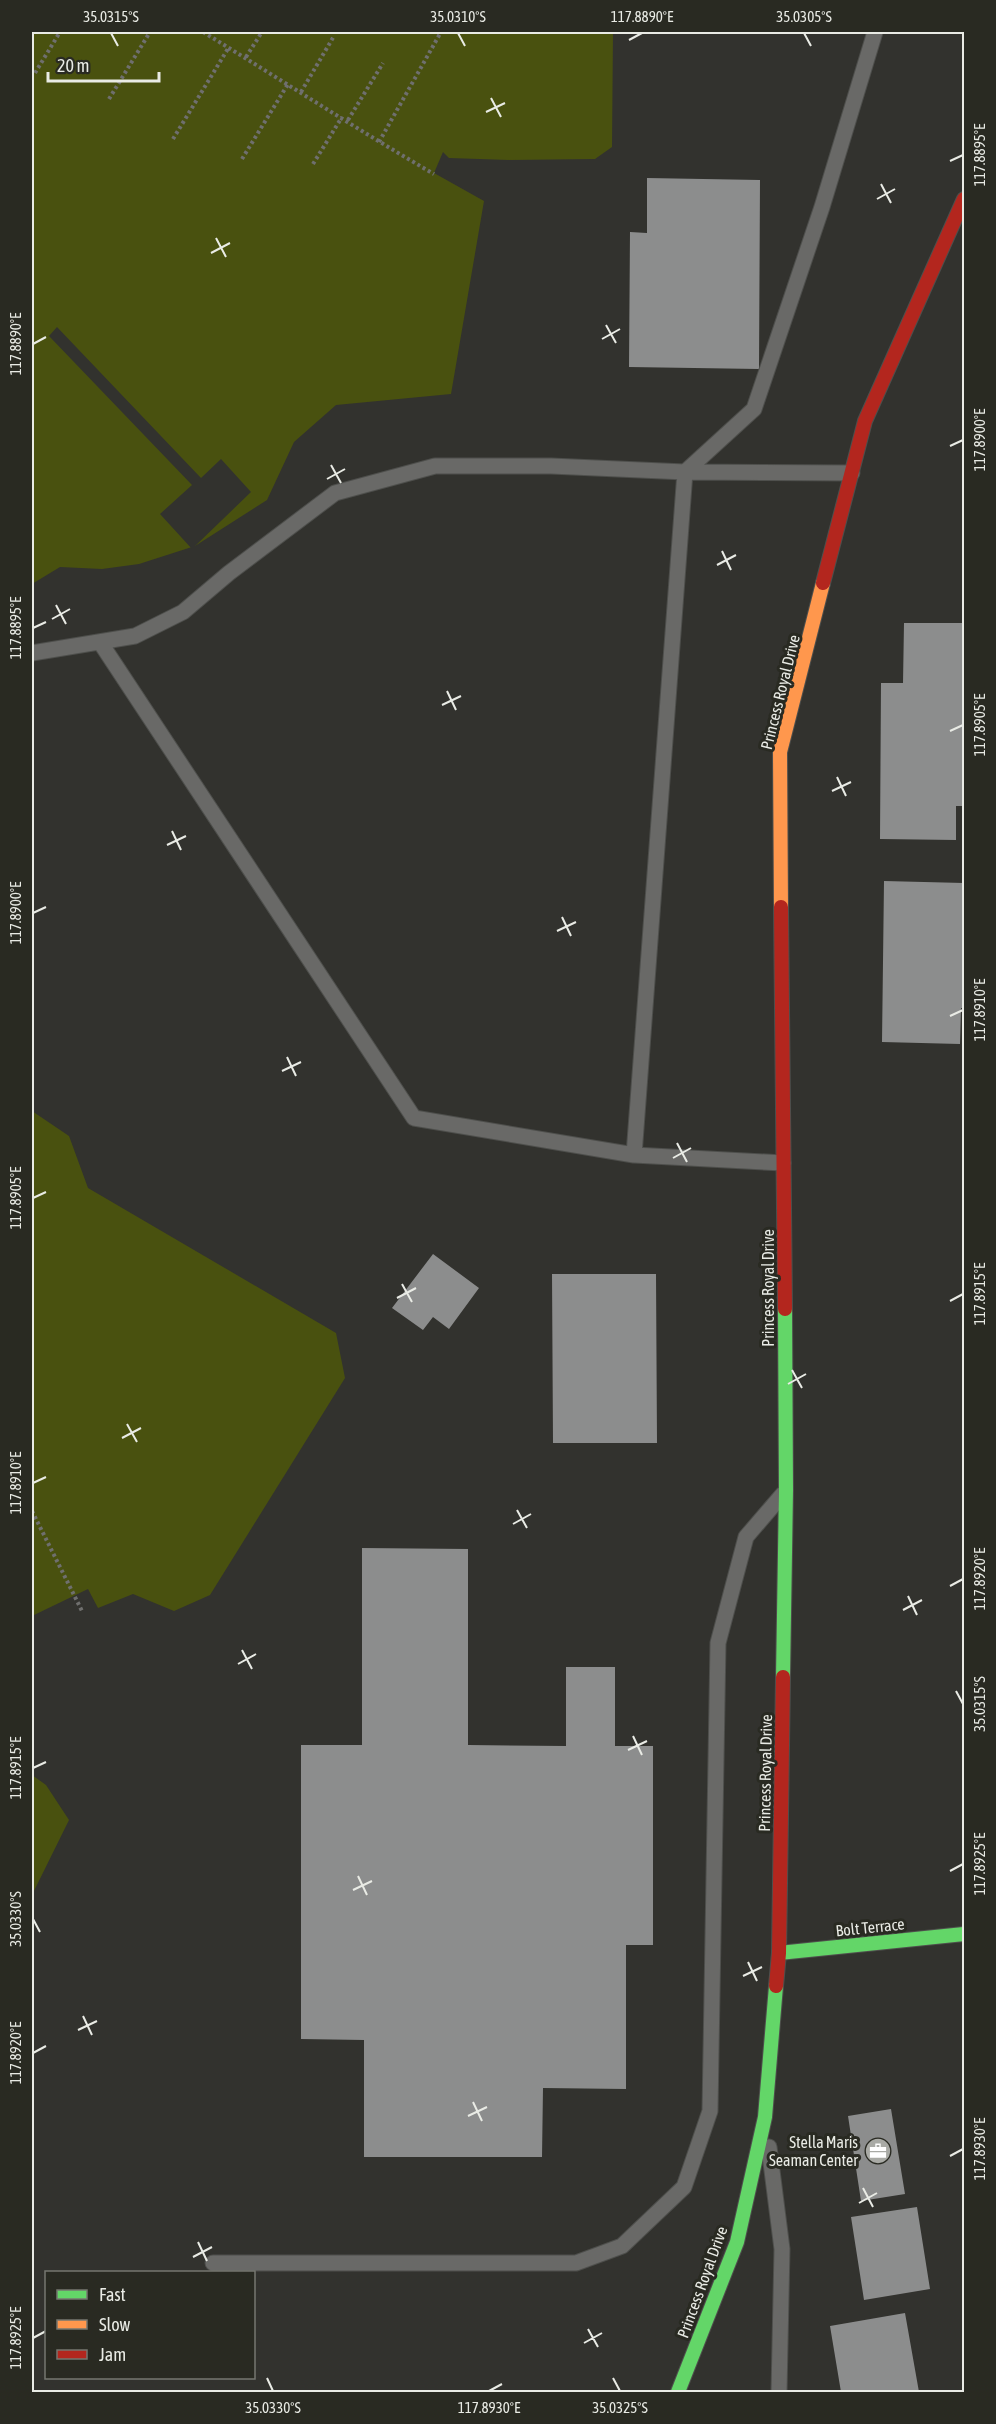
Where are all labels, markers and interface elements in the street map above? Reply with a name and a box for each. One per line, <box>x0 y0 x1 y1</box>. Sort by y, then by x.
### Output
text: 35.0315°S <box>83 8 139 25</box>
text: 35.0310°S <box>430 8 486 25</box>
text: 117.8890°E <box>611 8 674 25</box>
text: 35.0305°S <box>776 8 832 25</box>
scale bar <box>48 45 159 83</box>
text: 20 m <box>57 55 89 76</box>
text: 117.8895°E <box>971 123 988 186</box>
text: 117.8890°E <box>7 312 24 375</box>
text: 117.8900°E <box>971 408 988 471</box>
text: 117.8895°E <box>7 596 24 659</box>
street label: Princess Royal Drive <box>757 633 804 751</box>
text: 117.8905°E <box>971 693 988 756</box>
text: 117.8900°E <box>7 881 24 944</box>
text: 117.8910°E <box>971 978 988 1041</box>
text: 117.8905°E <box>7 1166 24 1229</box>
street label: Princess Royal Drive <box>759 1229 778 1347</box>
text: 117.8915°E <box>971 1262 988 1325</box>
text: 117.8910°E <box>7 1451 24 1514</box>
text: 117.8920°E <box>971 1547 988 1610</box>
text: 35.0315°S <box>971 1676 988 1732</box>
street label: Princess Royal Drive <box>755 1714 776 1832</box>
text: 117.8915°E <box>7 1736 24 1799</box>
text: 117.8925°E <box>971 1832 988 1895</box>
text: 35.0330°S <box>7 1891 24 1947</box>
street label: Bolt Terrace <box>835 1914 905 1940</box>
text: 117.8920°E <box>7 2021 24 2084</box>
text: 117.8930°E <box>971 2117 988 2180</box>
place label: Stella Maris Seaman Center <box>769 2133 858 2169</box>
office icon: Stella Maris Seaman Center <box>863 2136 893 2166</box>
street label: Princess Royal Drive <box>673 2224 731 2341</box>
legend <box>45 2271 255 2379</box>
text: Fast <box>99 2284 126 2305</box>
text: 117.8925°E <box>7 2306 24 2369</box>
text: Slow <box>99 2314 130 2335</box>
text: Jam <box>99 2344 126 2365</box>
text: 35.0330°S <box>245 2399 301 2416</box>
text: 117.8930°E <box>458 2399 521 2416</box>
text: 35.0325°S <box>592 2399 648 2416</box>

